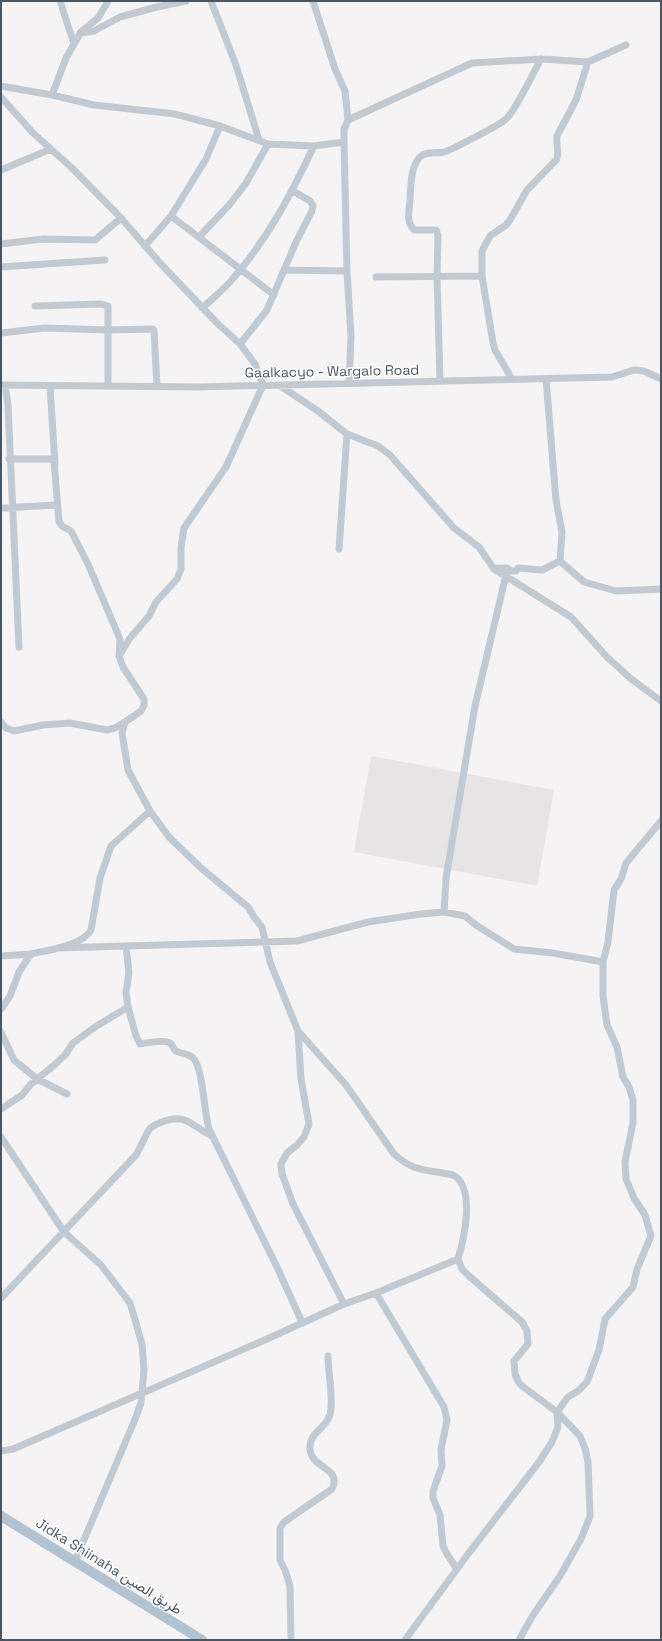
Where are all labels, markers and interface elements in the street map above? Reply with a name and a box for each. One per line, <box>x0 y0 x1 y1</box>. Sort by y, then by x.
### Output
street label: Gaalkacyo - Wargalo Road <box>245 360 419 382</box>
street label: Jidka Shiinaha طريق الصين <box>33 1514 185 1618</box>

